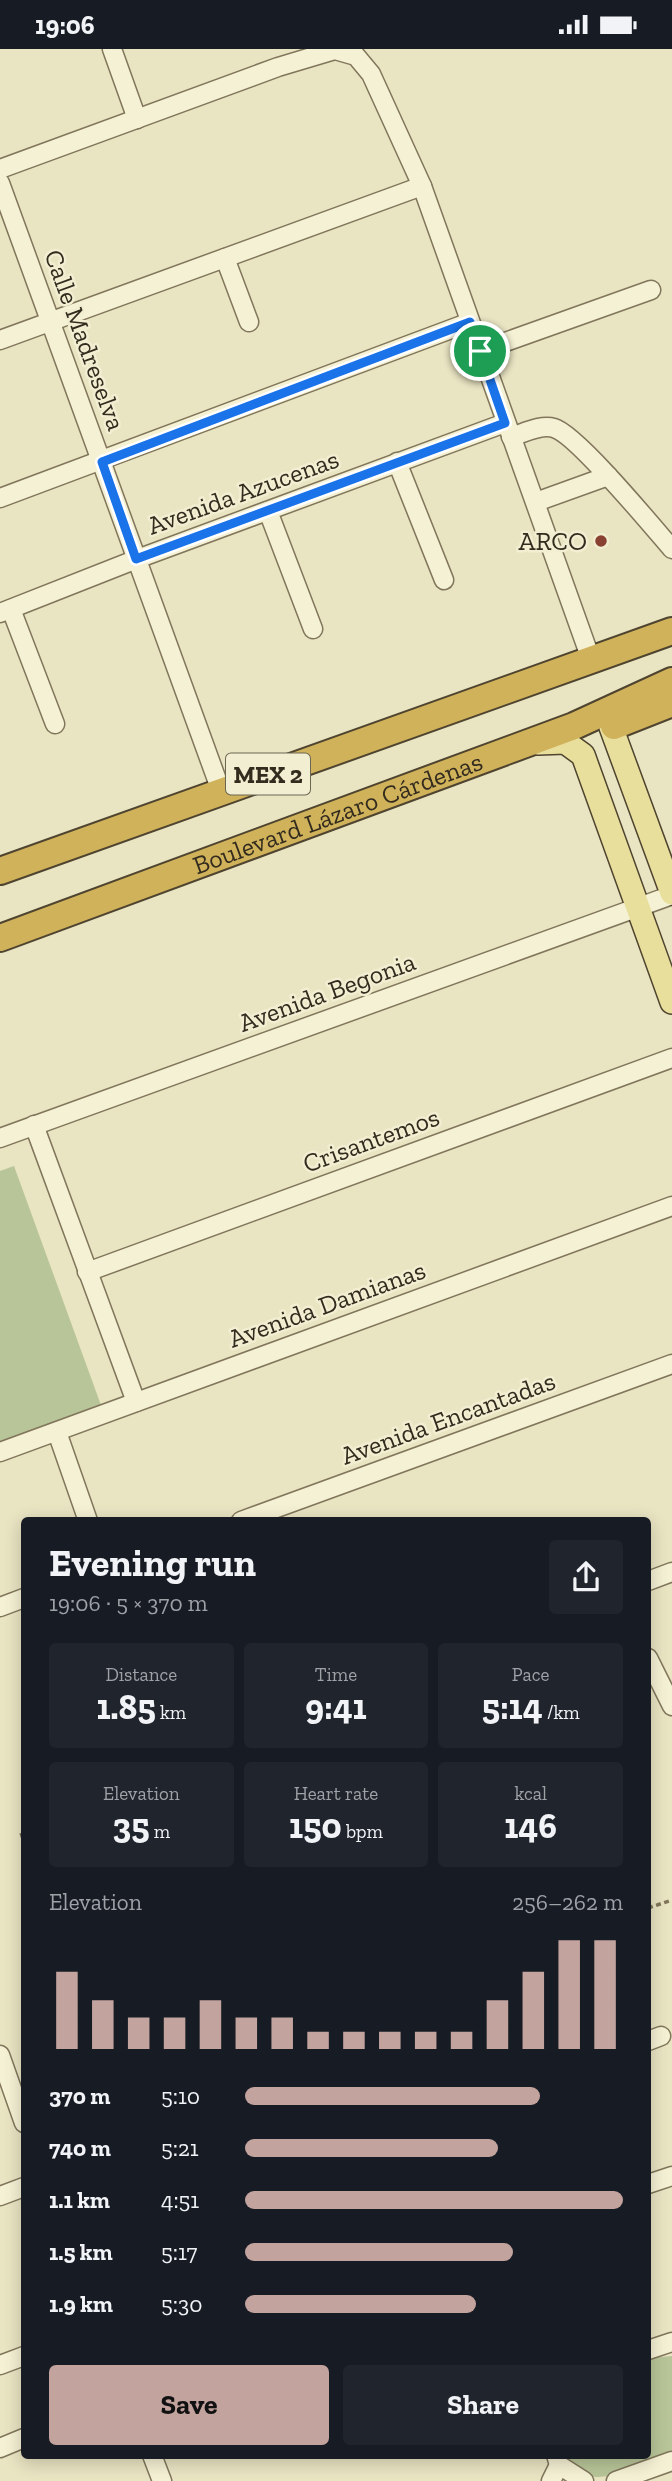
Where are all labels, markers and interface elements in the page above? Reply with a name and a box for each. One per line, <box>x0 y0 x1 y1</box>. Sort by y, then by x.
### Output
text: 19:06 <box>35 9 95 41</box>
street label: Calle Madreselva <box>37 245 133 435</box>
pin <box>450 321 510 381</box>
icon: arrive <box>461 332 499 370</box>
street label: Avenida Azucenas <box>143 443 343 541</box>
place label: ARCO <box>519 525 587 557</box>
marker: ARCO <box>593 533 609 549</box>
street label: Boulevard Lázaro Cárdenas <box>188 745 487 881</box>
road number: MEX 2 <box>226 753 310 795</box>
street label: Avenida Begonia <box>234 945 420 1039</box>
street label: Crisantemos <box>298 1101 444 1179</box>
street label: Avenida Damianas <box>224 1253 430 1355</box>
street label: Avenida Encantadas <box>337 1364 559 1472</box>
text: Evening run <box>49 1540 256 1586</box>
button: share <box>549 1540 623 1614</box>
text: 19:06 · 5 × 370 m <box>49 1589 208 1617</box>
text: Distance <box>105 1663 177 1686</box>
text: Time <box>315 1663 357 1686</box>
text: Pace <box>512 1663 550 1686</box>
text: 1.85 <box>96 1686 156 1728</box>
text: 9:41 <box>305 1686 367 1728</box>
text: 5:14 <box>482 1686 543 1728</box>
text: km <box>156 1701 186 1724</box>
text: /km <box>543 1701 580 1724</box>
text: Elevation <box>103 1782 180 1805</box>
text: Heart rate <box>294 1782 378 1805</box>
text: kcal <box>514 1782 547 1805</box>
text: 35 <box>113 1805 149 1847</box>
text: 150 <box>289 1805 342 1847</box>
text: 146 <box>504 1805 557 1847</box>
text: m <box>149 1820 170 1843</box>
text: bpm <box>342 1820 383 1843</box>
text: Elevation <box>49 1888 142 1916</box>
text: 256–262 m <box>512 1888 623 1916</box>
text: 370 m <box>49 2082 110 2110</box>
text: 5:10 <box>161 2082 200 2110</box>
text: 740 m <box>49 2134 111 2162</box>
text: 5:21 <box>161 2134 199 2162</box>
text: 1.1 km <box>49 2186 110 2214</box>
text: 4:51 <box>161 2186 199 2214</box>
text: 1.5 km <box>49 2238 113 2266</box>
text: 5:17 <box>161 2238 197 2266</box>
text: 1.9 km <box>49 2290 113 2318</box>
text: 5:30 <box>161 2290 202 2318</box>
button: Save <box>49 2365 329 2445</box>
button: Share <box>343 2365 623 2445</box>

